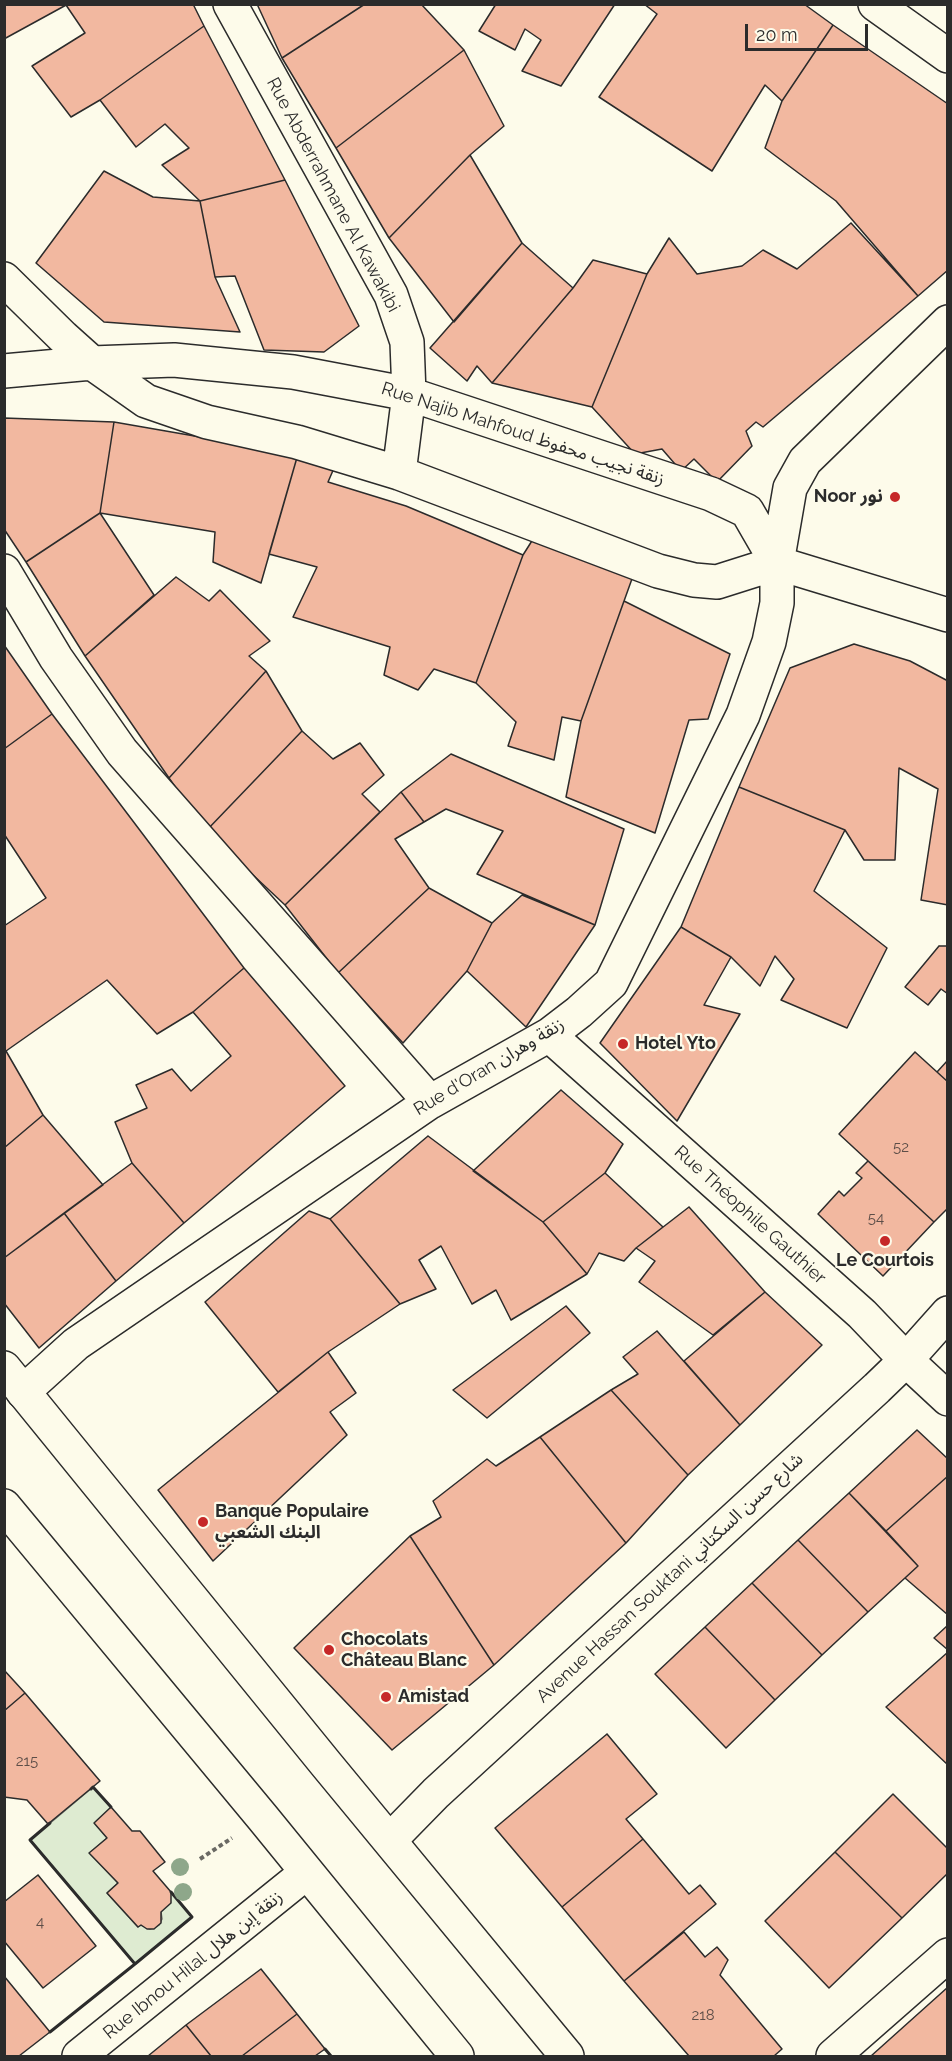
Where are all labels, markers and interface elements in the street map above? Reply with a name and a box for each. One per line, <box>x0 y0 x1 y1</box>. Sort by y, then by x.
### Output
scale bar <box>748 12 871 50</box>
text: 20 m <box>756 24 798 45</box>
street label: Rue Abderrahmane Al Kawakibi <box>262 74 404 316</box>
street label: Rue Najib Mahfoud زنقة نجيب محفوظ <box>379 378 667 490</box>
place label: Noor نور <box>814 486 883 508</box>
marker: Noor نور <box>888 490 902 504</box>
street label: Rue d'Oran زنقة وهران <box>410 1014 568 1120</box>
place label: Hotel Yto <box>635 1033 716 1055</box>
marker: Hotel Yto <box>616 1037 630 1051</box>
house number: 52 <box>893 1138 909 1156</box>
street label: Rue Théophile Gauthier <box>670 1141 830 1289</box>
house number: 54 <box>868 1209 884 1227</box>
marker: Le Courtois <box>878 1234 892 1248</box>
place label: Le Courtois <box>836 1250 934 1272</box>
street label: Avenue Hassan Souktani شارع حسن السكتاني <box>532 1449 808 1707</box>
place label: Banque Populaire البنك الشعبي <box>215 1501 369 1544</box>
marker: Banque Populaire البنك الشعبي <box>196 1515 210 1529</box>
place label: Chocolats Château Blanc <box>341 1629 467 1672</box>
marker: Chocolats Château Blanc <box>322 1643 336 1657</box>
place label: Amistad <box>398 1686 469 1708</box>
marker: Amistad <box>379 1690 393 1704</box>
house number: 215 <box>16 1752 38 1770</box>
street label: Rue Ibnou Hilal زنقة إبن هلال <box>99 1886 287 2044</box>
house number: 4 <box>36 1913 44 1931</box>
house number: 218 <box>691 2006 715 2024</box>

